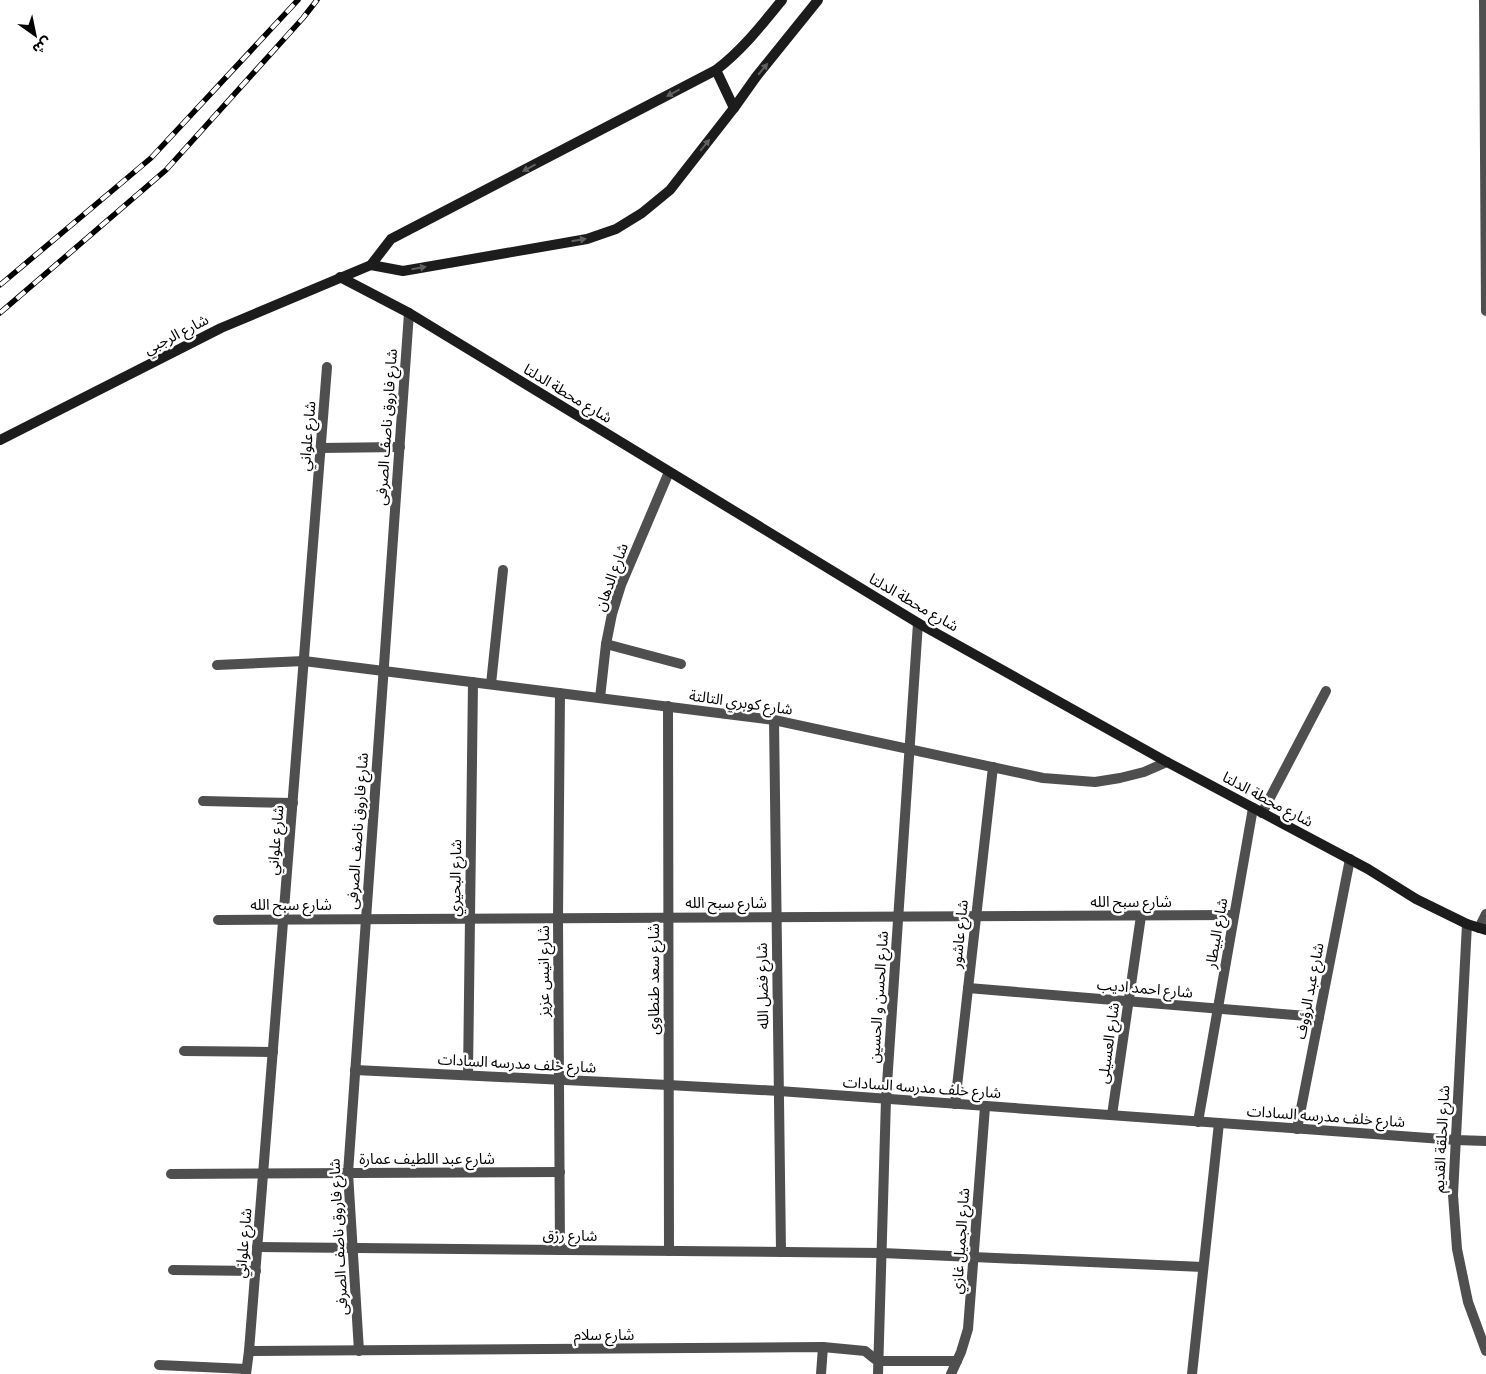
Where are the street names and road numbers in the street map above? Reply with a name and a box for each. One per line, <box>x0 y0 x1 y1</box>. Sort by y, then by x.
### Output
street label: شارع الرجبي <box>140 309 213 361</box>
street label: شارع فاروق ناصف الصرفى <box>371 348 404 506</box>
street label: شارع محطة الدلتا <box>519 359 616 430</box>
street label: شارع علواني <box>294 400 323 472</box>
street label: شارع الدهان <box>590 540 635 615</box>
street label: شارع محطة الدلتا <box>864 569 962 638</box>
street label: شارع كوبري التالتة <box>688 685 794 722</box>
street label: شارع فاروق ناصف الصرفى <box>342 752 375 910</box>
street label: شارع محطة الدلتا <box>1218 767 1317 834</box>
street label: شارع علواني <box>262 804 291 876</box>
street label: شارع البحيري <box>445 839 468 917</box>
street label: شارع سبح الله <box>1090 892 1172 914</box>
street label: شارع سبح الله <box>685 893 767 915</box>
street label: شارع سبح الله <box>250 895 332 917</box>
street label: شارع البيطار <box>1200 896 1235 971</box>
street label: شارع عاشور <box>946 899 975 970</box>
street label: شارع سعد طنطاوى <box>644 923 666 1035</box>
street label: شارع انيس عزيز <box>534 925 556 1018</box>
street label: شارع الحسن و الحسين <box>864 930 895 1064</box>
street label: شارع عبد الرؤوف <box>1290 941 1331 1041</box>
street label: شارع فضل الله <box>752 942 775 1030</box>
street label: شارع احمد اديب <box>1096 974 1194 1005</box>
street label: شارع العسيلى <box>1093 1001 1126 1085</box>
street label: شارع خلف مدرسه السادات <box>437 1049 597 1080</box>
street label: شارع خلف مدرسه السادات <box>842 1072 1002 1105</box>
street label: شارع الحلقة القديم <box>1429 1085 1456 1193</box>
street label: شارع خلف مدرسه السادات <box>1246 1101 1406 1134</box>
street label: شارع عبد اللطيف عمارة <box>359 1149 495 1171</box>
street label: شارع فاروق ناصف الصرفى <box>324 1158 355 1316</box>
street label: شارع الجميل غازي <box>947 1187 976 1295</box>
street label: شارع علواني <box>230 1207 259 1279</box>
street label: شارع رزق <box>542 1225 598 1248</box>
street label: شارع سلام <box>574 1325 634 1347</box>

